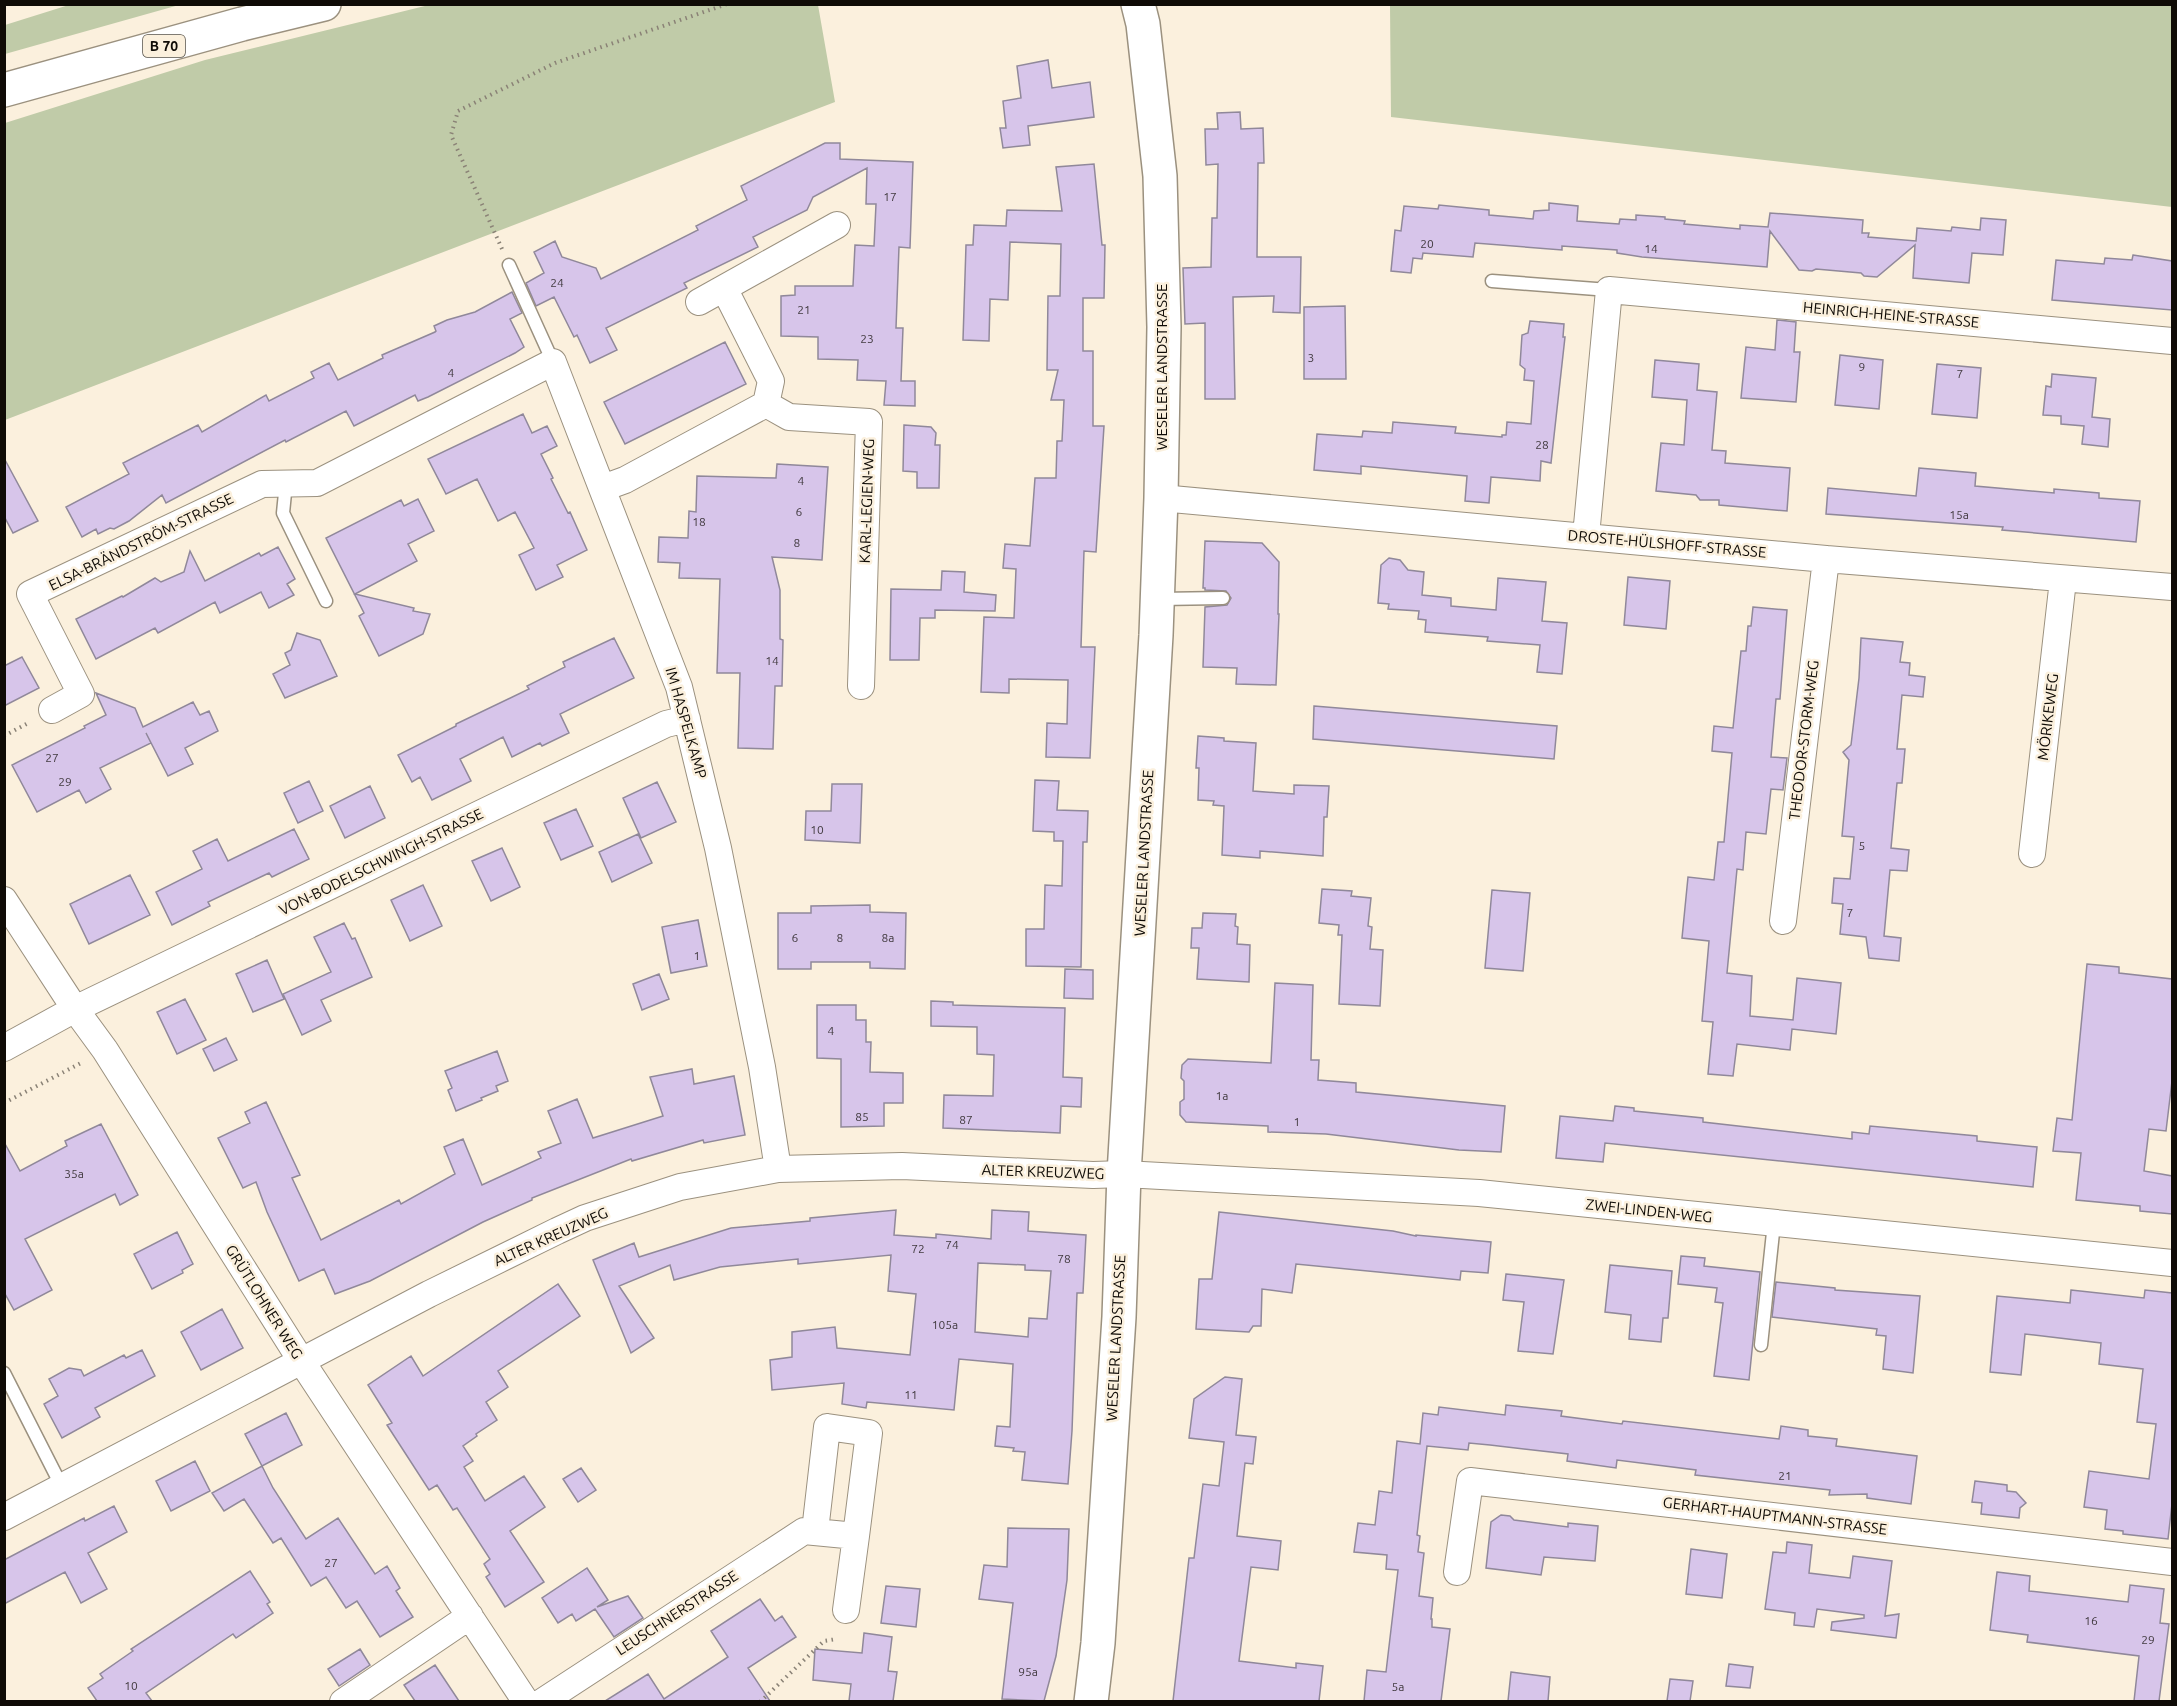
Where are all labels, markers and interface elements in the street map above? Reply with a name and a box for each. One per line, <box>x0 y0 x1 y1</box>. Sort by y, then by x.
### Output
road number: B 70 <box>143 35 185 57</box>
house number: 17 <box>883 190 897 203</box>
house number: 20 <box>1420 237 1434 250</box>
house number: 14 <box>1644 242 1658 255</box>
house number: 24 <box>550 276 564 289</box>
street label: WESELER LANDSTRASSE <box>1153 284 1170 450</box>
street label: HEINRICH-HEINE-STRASSE <box>1802 298 1980 331</box>
house number: 21 <box>797 303 811 316</box>
house number: 23 <box>860 332 874 345</box>
house number: 3 <box>1308 351 1314 364</box>
house number: 9 <box>1859 360 1865 373</box>
house number: 4 <box>448 366 455 379</box>
house number: 7 <box>1957 367 1963 380</box>
street label: KARL-LEGIEN-WEG <box>856 438 877 564</box>
house number: 28 <box>1535 438 1549 451</box>
house number: 4 <box>798 474 805 487</box>
street label: ELSA-BRÄNDSTRÖM-STRASSE <box>46 489 236 594</box>
house number: 6 <box>796 505 803 518</box>
house number: 15a <box>1949 508 1969 521</box>
house number: 18 <box>692 515 706 528</box>
street label: DROSTE-HÜLSHOFF-STRASSE <box>1567 526 1767 561</box>
house number: 8 <box>794 536 801 549</box>
house number: 14 <box>765 654 779 667</box>
street label: THEODOR-STORM-WEG <box>1785 659 1822 821</box>
street label: IM HASPELKAMP <box>662 665 711 781</box>
street label: MÖRIKEWEG <box>2034 673 2061 761</box>
house number: 27 <box>45 751 59 764</box>
street label: WESELER LANDSTRASSE <box>1131 769 1156 937</box>
house number: 29 <box>58 775 72 788</box>
street label: VON-BODELSCHWINGH-STRASSE <box>276 805 486 918</box>
house number: 10 <box>810 823 824 836</box>
house number: 5 <box>1859 839 1865 852</box>
house number: 7 <box>1847 906 1853 919</box>
house number: 6 <box>792 931 799 944</box>
house number: 8 <box>837 931 844 944</box>
house number: 8a <box>882 931 894 944</box>
house number: 1 <box>694 949 700 962</box>
house number: 4 <box>828 1024 835 1037</box>
house number: 1a <box>1216 1089 1228 1102</box>
house number: 85 <box>855 1110 869 1123</box>
house number: 87 <box>959 1113 973 1126</box>
house number: 1 <box>1294 1115 1300 1128</box>
street label: ALTER KREUZWEG <box>981 1161 1105 1182</box>
house number: 35a <box>64 1167 84 1180</box>
street label: ZWEI-LINDEN-WEG <box>1585 1195 1713 1226</box>
street label: ALTER KREUZWEG <box>491 1204 610 1269</box>
house number: 74 <box>945 1238 959 1251</box>
street label: GRÜTLOHNER WEG <box>222 1242 306 1362</box>
house number: 72 <box>911 1242 925 1255</box>
house number: 78 <box>1057 1252 1071 1265</box>
street label: WESELER LANDSTRASSE <box>1103 1254 1128 1422</box>
house number: 105a <box>932 1318 958 1331</box>
house number: 11 <box>904 1388 918 1401</box>
house number: 21 <box>1778 1469 1792 1482</box>
street label: GERHART-HAUPTMANN-STRASSE <box>1662 1493 1888 1538</box>
house number: 27 <box>324 1556 338 1569</box>
street label: LEUSCHNERSTRASSE <box>612 1567 741 1658</box>
house number: 16 <box>2084 1614 2098 1627</box>
house number: 29 <box>2141 1633 2155 1646</box>
house number: 95a <box>1018 1665 1038 1678</box>
house number: 10 <box>124 1679 138 1692</box>
house number: 5a <box>1392 1680 1404 1693</box>

